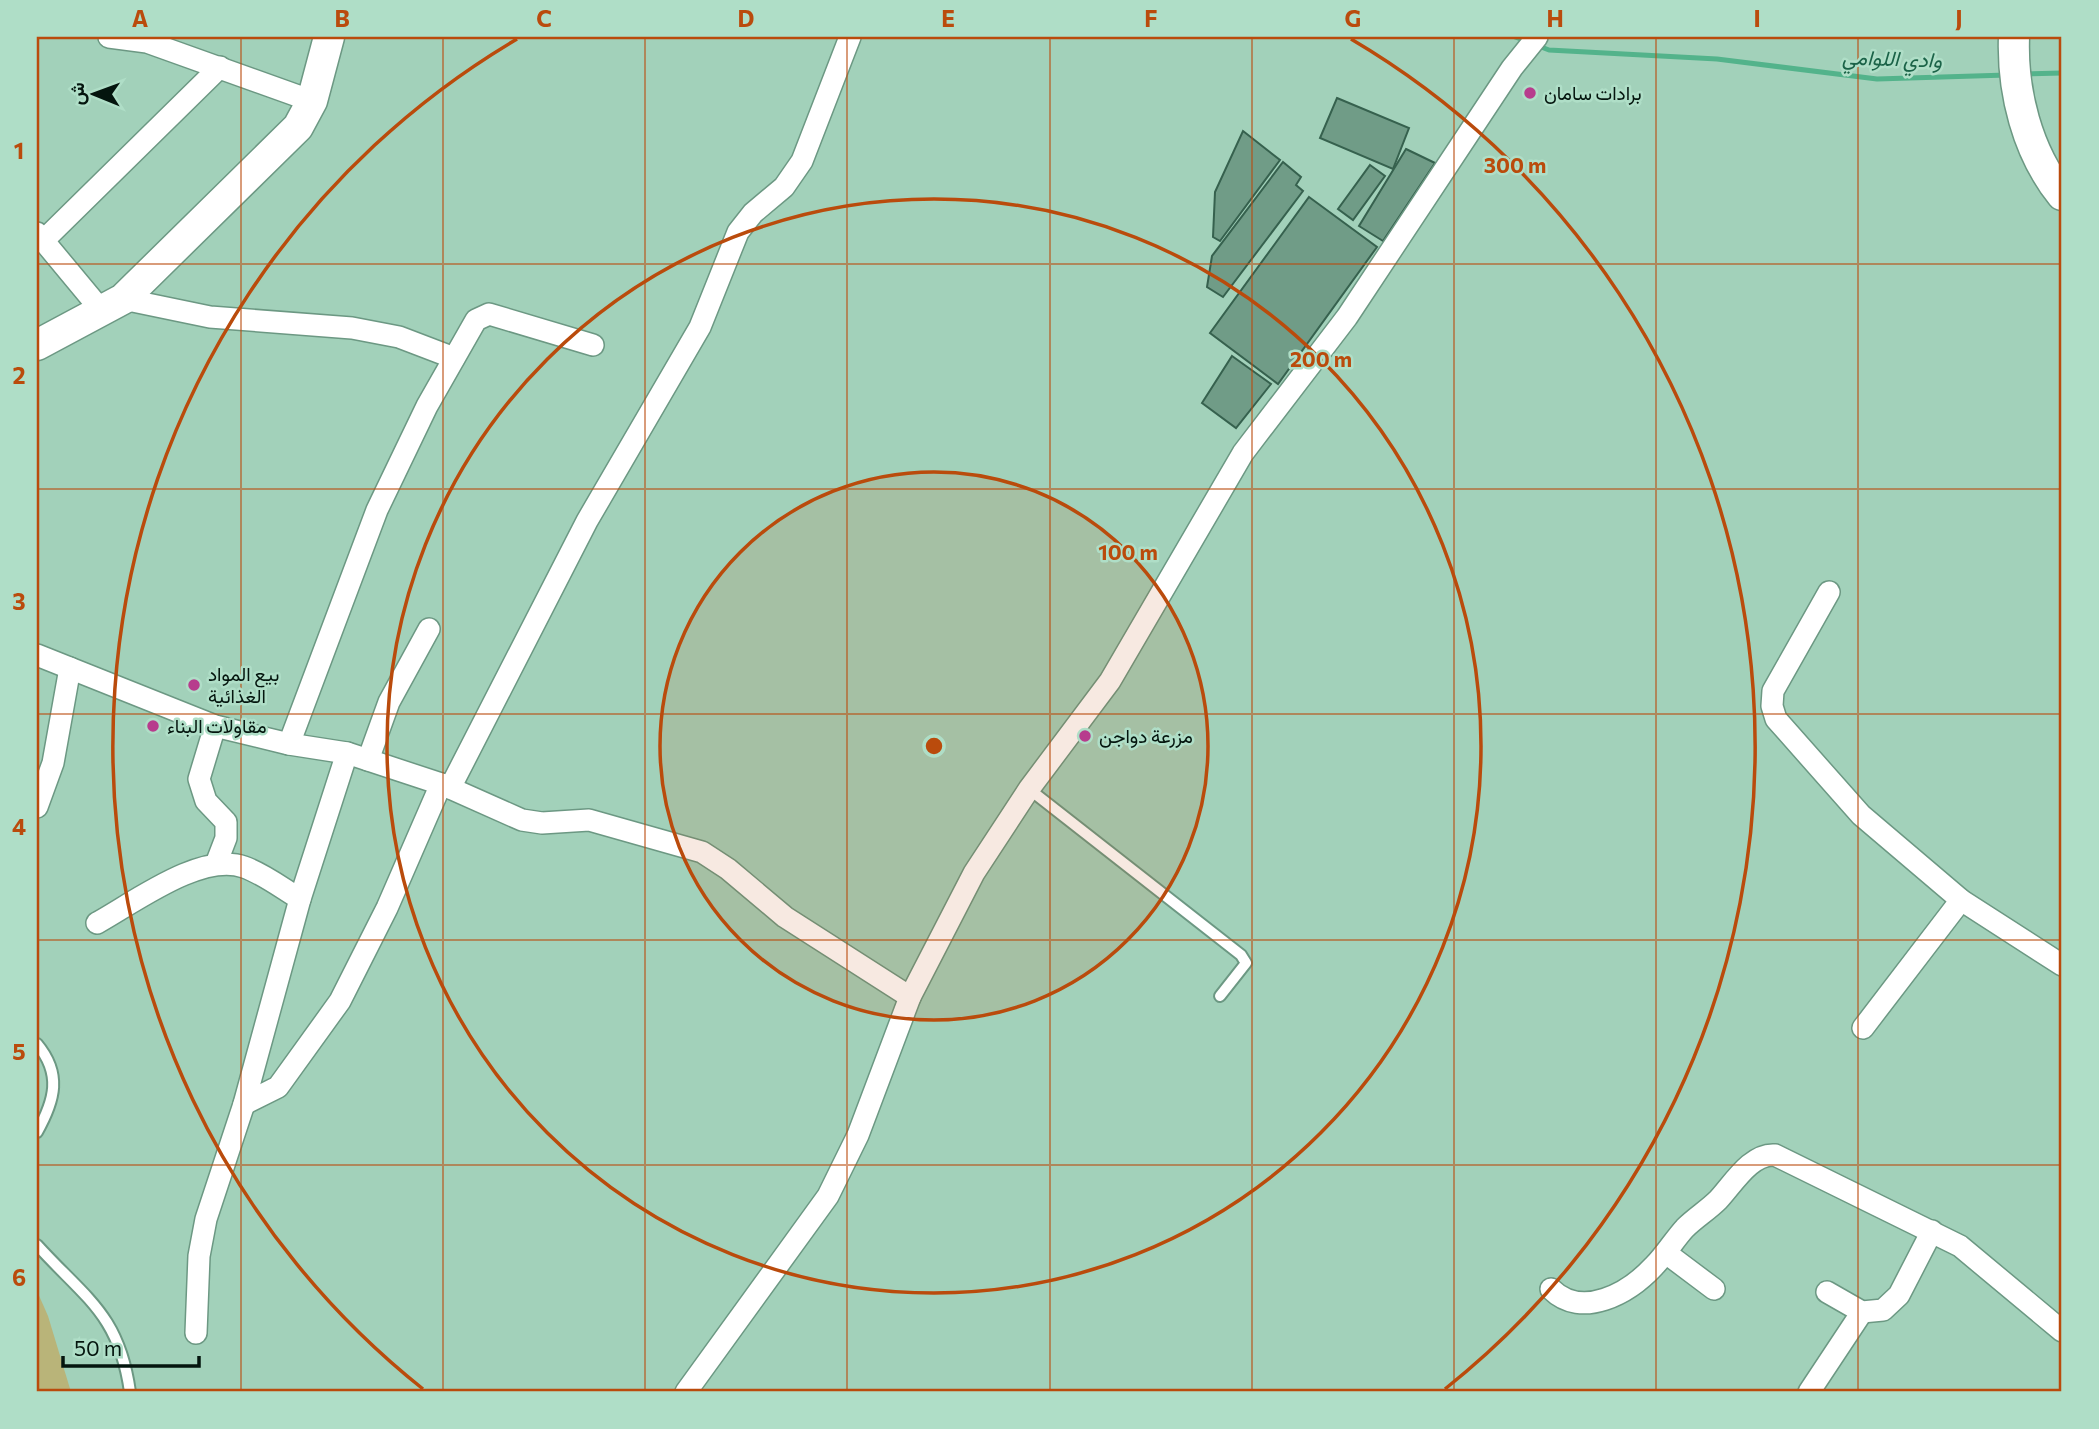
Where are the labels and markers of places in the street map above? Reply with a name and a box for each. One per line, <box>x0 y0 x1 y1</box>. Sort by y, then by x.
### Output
place label: برادات سامان <box>1544 81 1642 105</box>
marker: برادات سامان <box>1522 85 1538 101</box>
place label: بيع المواد الغذائية <box>208 662 279 708</box>
marker: بيع المواد الغذائية <box>186 677 202 693</box>
place label: مقاولات البناء <box>167 714 267 738</box>
marker: مقاولات البناء <box>145 718 161 734</box>
place label: مزرعة دواجن <box>1099 724 1193 748</box>
marker: مزرعة دواجن <box>1077 728 1093 744</box>
centre of rings <box>922 734 946 758</box>

